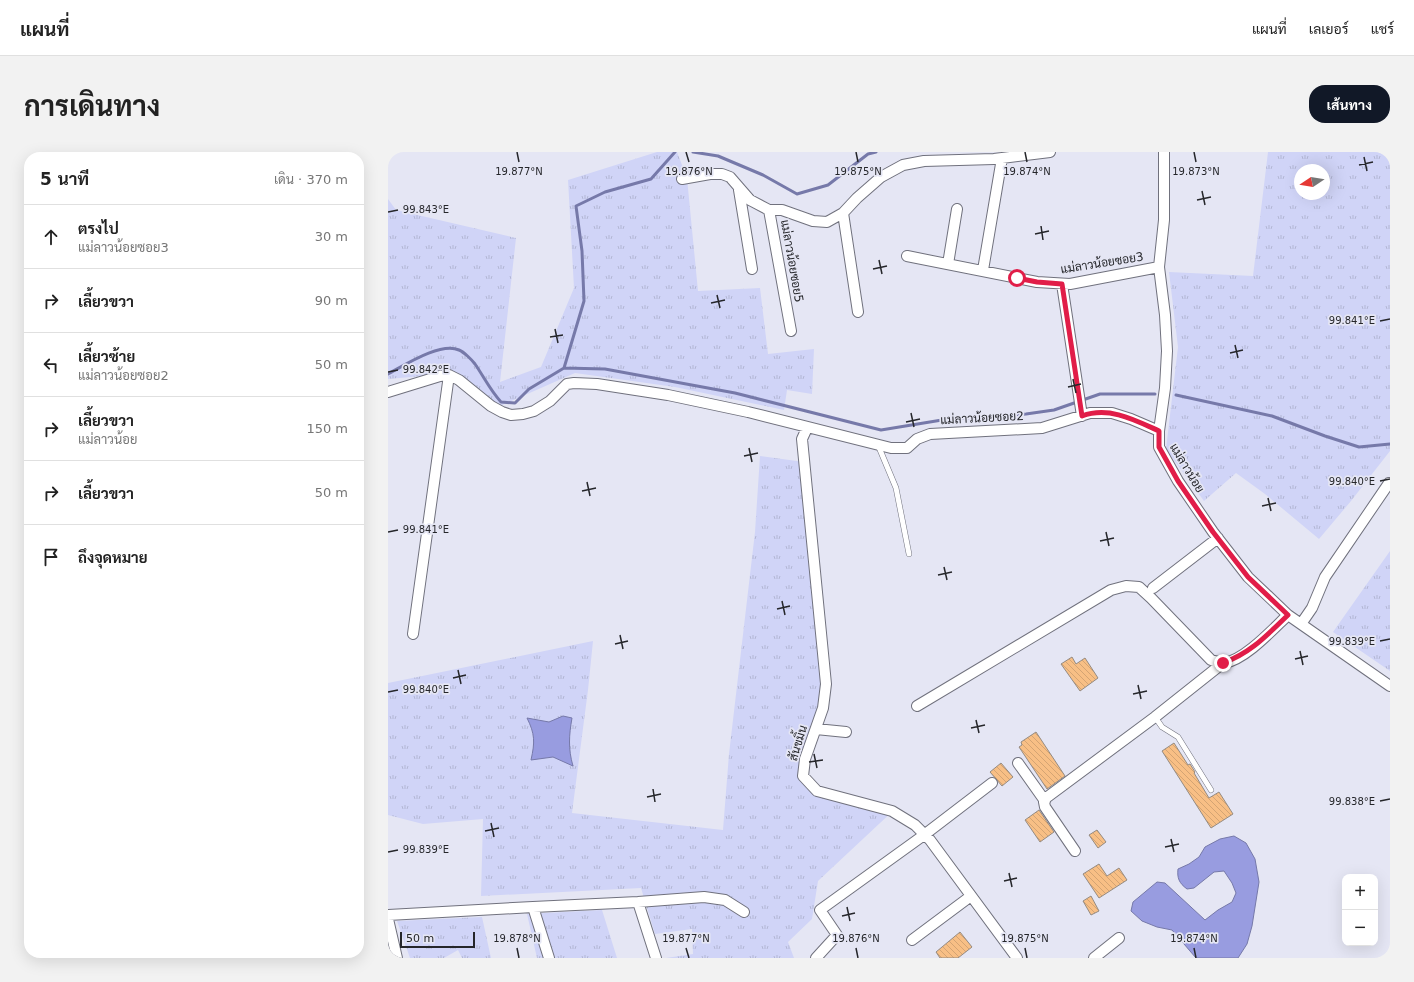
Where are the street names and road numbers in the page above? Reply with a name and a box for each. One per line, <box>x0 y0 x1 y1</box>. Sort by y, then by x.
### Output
street label: แม่ลาวน้อยซอย5 <box>778 219 806 303</box>
street label: แม่ลาวน้อยซอย3 <box>1060 250 1144 276</box>
street label: แม่ลาวน้อยซอย2 <box>940 409 1024 427</box>
street label: แม่ลาวน้อย <box>1167 441 1207 495</box>
street label: สันขมิ้น <box>783 722 810 763</box>

